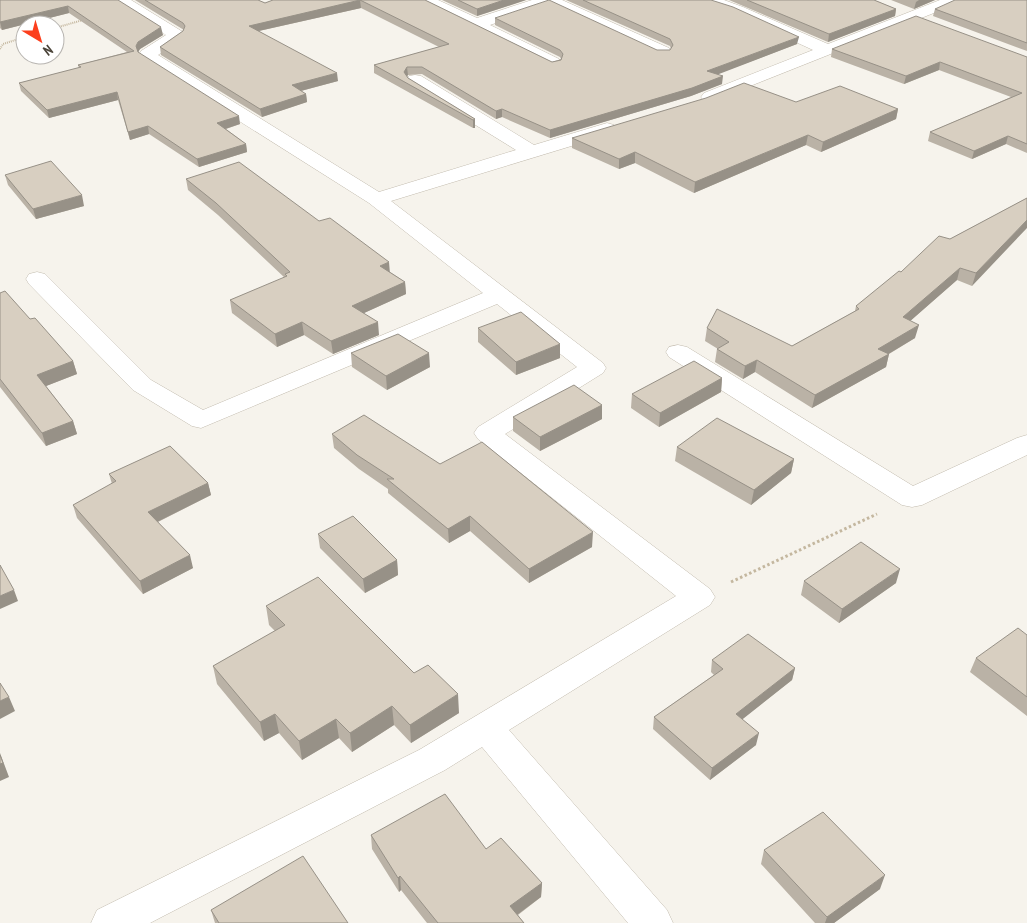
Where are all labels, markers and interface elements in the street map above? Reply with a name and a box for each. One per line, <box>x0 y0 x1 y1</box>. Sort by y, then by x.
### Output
north arrow <box>15 15 65 65</box>
text: N <box>39 41 57 60</box>

